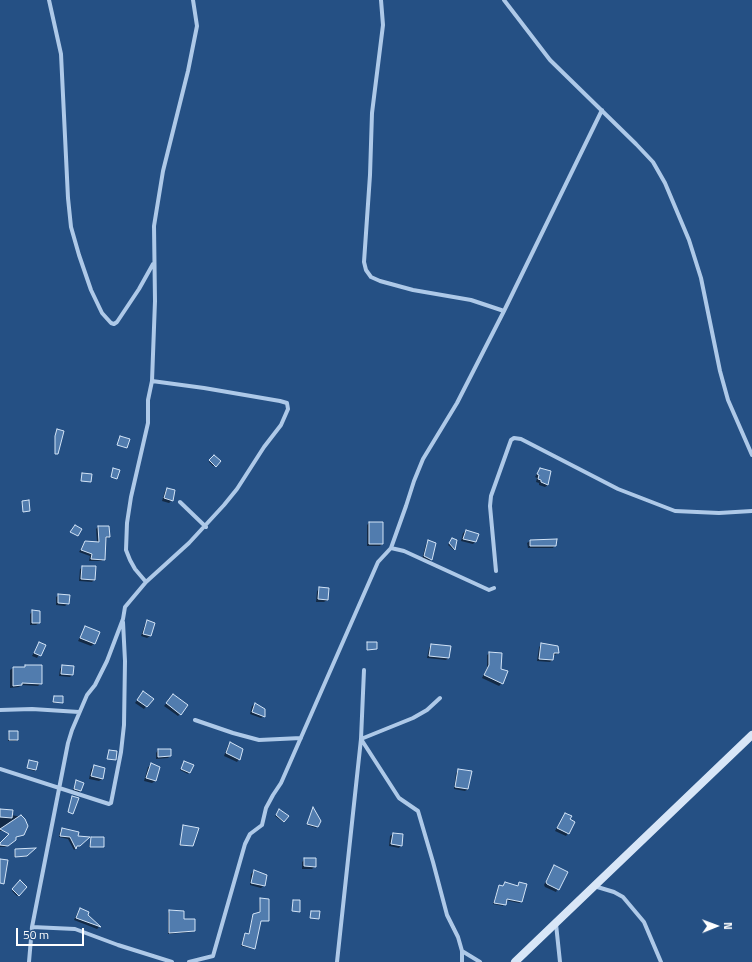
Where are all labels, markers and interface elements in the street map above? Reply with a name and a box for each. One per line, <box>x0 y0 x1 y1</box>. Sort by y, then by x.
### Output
north arrow <box>696 906 736 946</box>
scale bar <box>18 920 86 946</box>
text: N <box>720 922 736 930</box>
text: 50 m <box>23 925 49 944</box>

